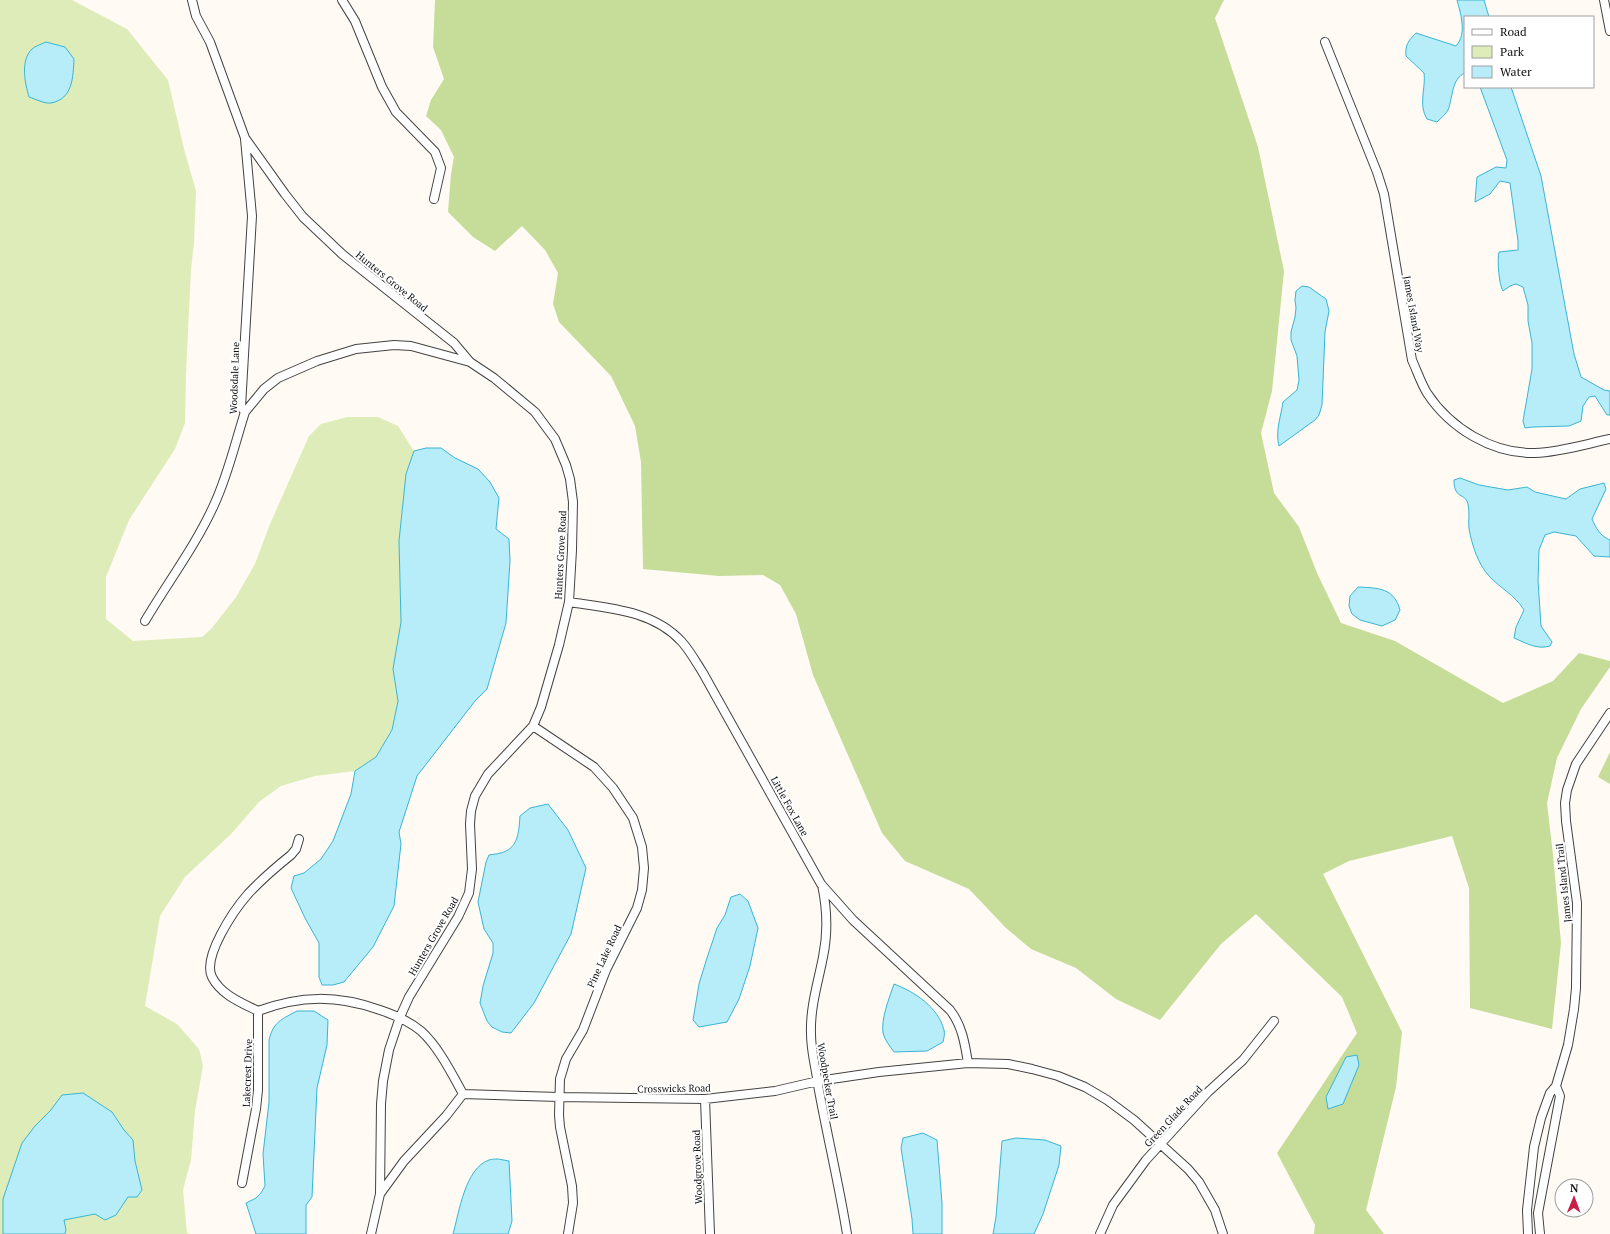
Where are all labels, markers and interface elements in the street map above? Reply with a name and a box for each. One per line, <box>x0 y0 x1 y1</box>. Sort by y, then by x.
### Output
legend <box>1464 16 1594 88</box>
text: Road <box>1500 24 1527 39</box>
text: Park <box>1500 44 1525 59</box>
text: Water <box>1500 64 1532 79</box>
street label: Hunters Grove Road <box>353 248 431 315</box>
street label: James Island Way <box>1400 275 1427 354</box>
street label: Woodsdale Lane <box>227 342 242 414</box>
street label: Hunters Grove Road <box>552 510 569 600</box>
street label: Little Fox Lane <box>768 774 811 838</box>
street label: James Island Trail <box>1553 843 1574 923</box>
street label: Hunters Grove Road <box>406 894 462 978</box>
street label: Pine Lake Road <box>584 922 625 990</box>
street label: Lakecrest Drive <box>240 1039 255 1107</box>
street label: Woodpecker Trail <box>814 1042 841 1121</box>
street label: Crosswicks Road <box>637 1081 711 1096</box>
street label: Green Glade Road <box>1142 1083 1206 1150</box>
street label: Woodgrove Road <box>690 1129 705 1204</box>
north arrow <box>1554 1178 1594 1218</box>
text: N <box>1570 1181 1579 1195</box>

